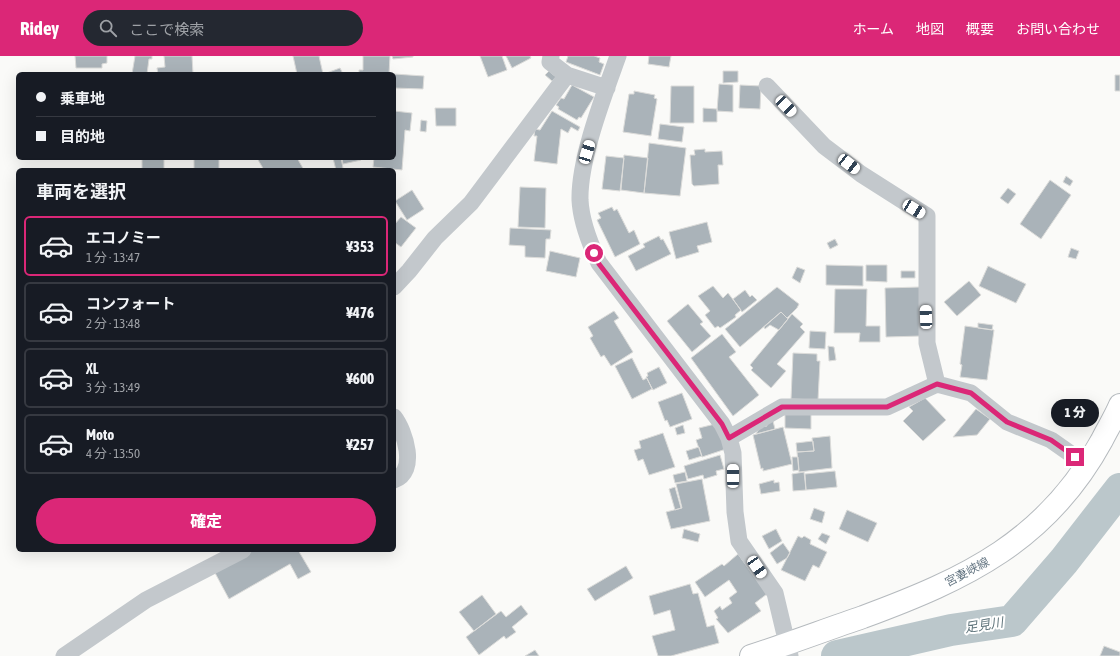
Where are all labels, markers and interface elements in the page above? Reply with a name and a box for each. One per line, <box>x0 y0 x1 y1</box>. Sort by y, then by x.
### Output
search box <box>83 10 363 46</box>
text: Ridey <box>20 17 59 39</box>
icon: search <box>97 17 119 39</box>
text: ここで検索 <box>129 21 204 38</box>
text: ホーム <box>852 21 894 37</box>
text: 地図 <box>916 21 944 37</box>
text: 概要 <box>966 21 994 37</box>
text: お問い合わせ <box>1016 21 1100 37</box>
text: 乗車地 <box>60 90 105 107</box>
car <box>773 93 799 119</box>
text: 目的地 <box>60 128 105 145</box>
car <box>578 139 596 165</box>
car <box>836 152 862 176</box>
text: 車両を選択 <box>36 181 126 202</box>
car <box>901 198 927 220</box>
icon: car <box>38 228 74 264</box>
text: エコノミー <box>86 229 161 246</box>
text: ¥353 <box>346 238 374 255</box>
route start <box>585 244 603 262</box>
text: 1 分 · 13:47 <box>86 250 140 265</box>
icon: car <box>38 294 74 330</box>
text: コンフォート <box>86 295 176 312</box>
text: ¥476 <box>346 304 374 321</box>
car <box>920 305 932 329</box>
text: 2 分 · 13:48 <box>86 316 140 331</box>
icon: car <box>38 360 74 396</box>
text: XL <box>86 360 99 377</box>
text: ¥600 <box>346 370 374 387</box>
text: 3 分 · 13:49 <box>86 380 140 395</box>
callout: 1 分 <box>1051 399 1099 427</box>
text: 1 分 <box>1065 405 1085 420</box>
icon: car <box>38 426 74 462</box>
text: Moto <box>86 426 114 443</box>
text: ¥257 <box>346 436 374 453</box>
text: 4 分 · 13:50 <box>86 446 140 461</box>
route end <box>1066 448 1084 466</box>
car <box>727 464 739 488</box>
button: 確定 <box>36 498 376 544</box>
car <box>745 554 769 580</box>
street label: 宮妻峡線 <box>943 555 991 589</box>
water label: 足見川 <box>964 614 1006 635</box>

